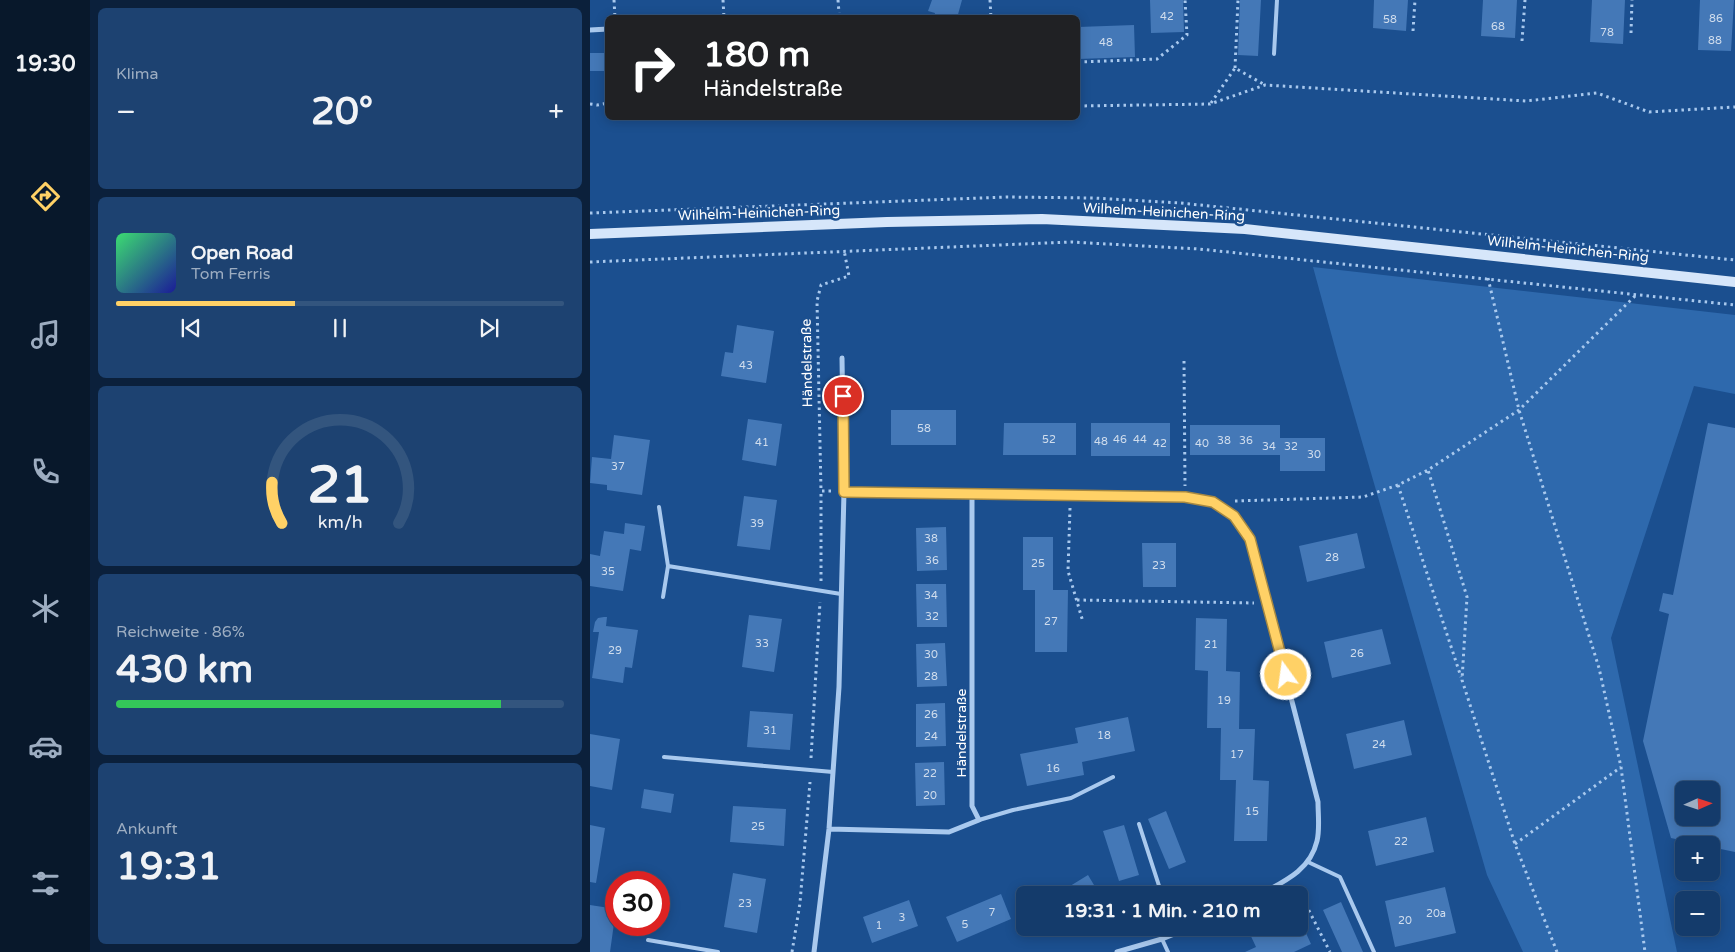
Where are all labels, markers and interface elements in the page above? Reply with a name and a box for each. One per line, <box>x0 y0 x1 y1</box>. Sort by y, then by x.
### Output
house number: 42 <box>1160 10 1174 23</box>
house number: 86 <box>1709 12 1723 25</box>
house number: 58 <box>1383 13 1397 26</box>
house number: 68 <box>1491 20 1505 33</box>
house number: 78 <box>1600 26 1614 39</box>
text: 180 m <box>703 34 810 76</box>
house number: 88 <box>1708 34 1722 47</box>
icon: right <box>620 35 685 100</box>
house number: 48 <box>1099 36 1113 49</box>
text: 19:30 <box>15 51 75 77</box>
text: Klima <box>116 64 158 84</box>
text: Händelstraße <box>703 76 843 102</box>
text: 20° <box>311 89 373 135</box>
text: − <box>116 95 136 129</box>
text: + <box>548 95 564 129</box>
icon: directions <box>28 179 63 214</box>
street label: Wilhelm-Heinichen-Ring <box>1083 199 1245 225</box>
street label: Wilhelm-Heinichen-Ring <box>678 202 840 224</box>
street label: Wilhelm-Heinichen-Ring <box>1486 232 1650 266</box>
text: Open Road <box>191 242 293 264</box>
text: Tom Ferris <box>191 264 270 284</box>
icon: previous <box>177 314 205 342</box>
icon: pause <box>326 314 354 342</box>
icon: next <box>475 314 503 342</box>
icon: music <box>28 317 63 352</box>
street label: Händelstraße <box>798 318 816 408</box>
house number: 43 <box>739 359 753 372</box>
pin <box>822 375 864 417</box>
icon: arrive <box>829 382 857 410</box>
house number: 58 <box>917 422 931 435</box>
house number: 52 <box>1042 433 1056 446</box>
house number: 46 <box>1113 433 1127 446</box>
house number: 44 <box>1133 433 1147 446</box>
house number: 38 <box>1217 434 1231 447</box>
house number: 36 <box>1239 434 1253 447</box>
house number: 48 <box>1094 435 1108 448</box>
house number: 41 <box>755 436 769 449</box>
house number: 42 <box>1153 437 1167 450</box>
house number: 40 <box>1195 437 1209 450</box>
house number: 34 <box>1262 440 1276 453</box>
house number: 32 <box>1284 440 1298 453</box>
house number: 30 <box>1307 448 1321 461</box>
icon: phone <box>28 454 63 489</box>
text: 21 <box>307 454 373 517</box>
house number: 37 <box>611 460 625 473</box>
text: km/h <box>318 512 362 533</box>
house number: 39 <box>750 517 764 530</box>
house number: 38 <box>924 532 938 545</box>
house number: 28 <box>1325 551 1339 564</box>
house number: 36 <box>925 554 939 567</box>
house number: 25 <box>1031 557 1045 570</box>
house number: 23 <box>1152 559 1166 572</box>
house number: 35 <box>601 565 615 578</box>
house number: 34 <box>924 589 938 602</box>
icon: climate <box>28 591 63 626</box>
house number: 32 <box>925 610 939 623</box>
house number: 27 <box>1044 615 1058 628</box>
text: Reichweite · 86% <box>116 622 245 642</box>
house number: 33 <box>755 637 769 650</box>
house number: 21 <box>1204 638 1218 651</box>
house number: 29 <box>608 644 622 657</box>
text: 430 km <box>116 647 253 693</box>
house number: 26 <box>1350 647 1364 660</box>
house number: 30 <box>924 648 938 661</box>
position arrow <box>1259 648 1311 700</box>
house number: 28 <box>924 670 938 683</box>
street label: Händelstraße <box>953 688 970 777</box>
house number: 19 <box>1217 694 1231 707</box>
house number: 26 <box>924 708 938 721</box>
house number: 31 <box>763 724 777 737</box>
icon: car <box>28 729 63 764</box>
house number: 18 <box>1097 729 1111 742</box>
house number: 24 <box>924 730 938 743</box>
house number: 24 <box>1372 738 1386 751</box>
house number: 17 <box>1230 748 1244 761</box>
house number: 16 <box>1046 762 1060 775</box>
house number: 22 <box>923 767 937 780</box>
north arrow <box>1675 781 1720 826</box>
map controls <box>1675 781 1720 936</box>
house number: 20 <box>923 789 937 802</box>
house number: 15 <box>1245 805 1259 818</box>
text: Ankunft <box>116 819 178 839</box>
house number: 25 <box>751 820 765 833</box>
house number: 22 <box>1394 835 1408 848</box>
button: + <box>1675 836 1720 881</box>
text: 19:31 <box>116 844 221 890</box>
icon: filters <box>28 866 63 901</box>
speed limit sign: 30 <box>605 871 670 936</box>
button: − <box>1675 891 1720 936</box>
house number: 23 <box>738 897 752 910</box>
text: 19:31 · 1 Min. · 210 m <box>1064 900 1260 922</box>
house number: 7 <box>989 906 996 919</box>
house number: 20a <box>1426 907 1446 920</box>
house number: 3 <box>899 911 906 924</box>
house number: 20 <box>1398 914 1412 927</box>
house number: 5 <box>962 918 969 931</box>
house number: 1 <box>876 919 882 932</box>

